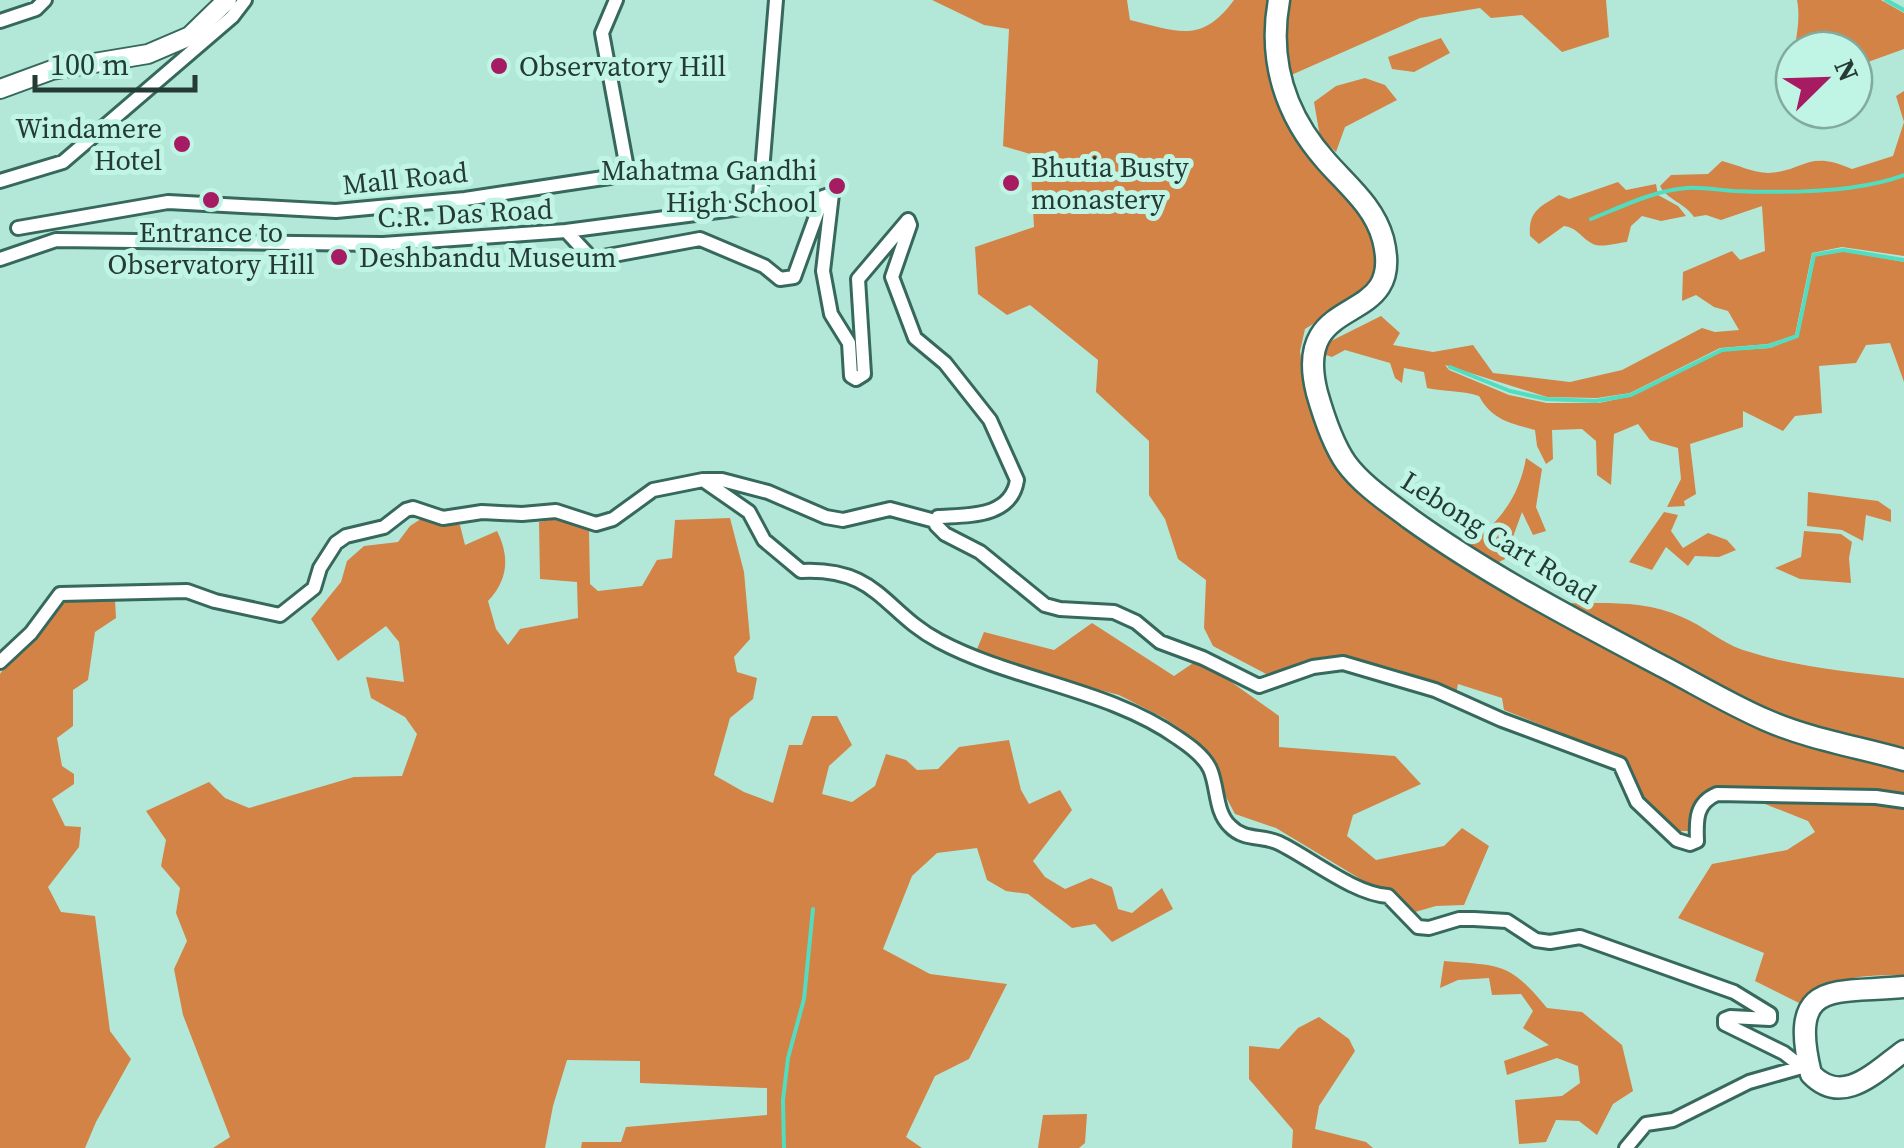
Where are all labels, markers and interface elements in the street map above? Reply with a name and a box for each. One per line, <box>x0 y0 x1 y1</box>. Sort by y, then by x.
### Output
scale bar <box>35 30 195 92</box>
north arrow <box>1774 30 1874 130</box>
text: 100 m <box>50 44 129 85</box>
place label: Observatory Hill <box>519 47 726 85</box>
text: N <box>1826 53 1868 87</box>
marker: Observatory Hill <box>488 55 510 77</box>
place label: Windamere Hotel <box>15 109 162 179</box>
marker: Windamere Hotel <box>171 133 193 155</box>
place label: Bhutia Busty monastery <box>1031 148 1189 218</box>
place label: Mahatma Gandhi High School <box>601 151 817 221</box>
street label: Mall Road <box>341 153 470 203</box>
marker: Bhutia Busty monastery <box>1000 172 1022 194</box>
marker: Mahatma Gandhi High School <box>826 175 848 197</box>
marker: Entrance to Observatory Hill <box>200 189 222 211</box>
street label: C.R. Das Road <box>376 189 554 237</box>
place label: Entrance to Observatory Hill <box>107 213 315 283</box>
place label: Deshbandu Museum <box>359 238 617 276</box>
marker: Deshbandu Museum <box>328 246 350 268</box>
street label: Lebong Cart Road <box>1394 462 1604 612</box>

